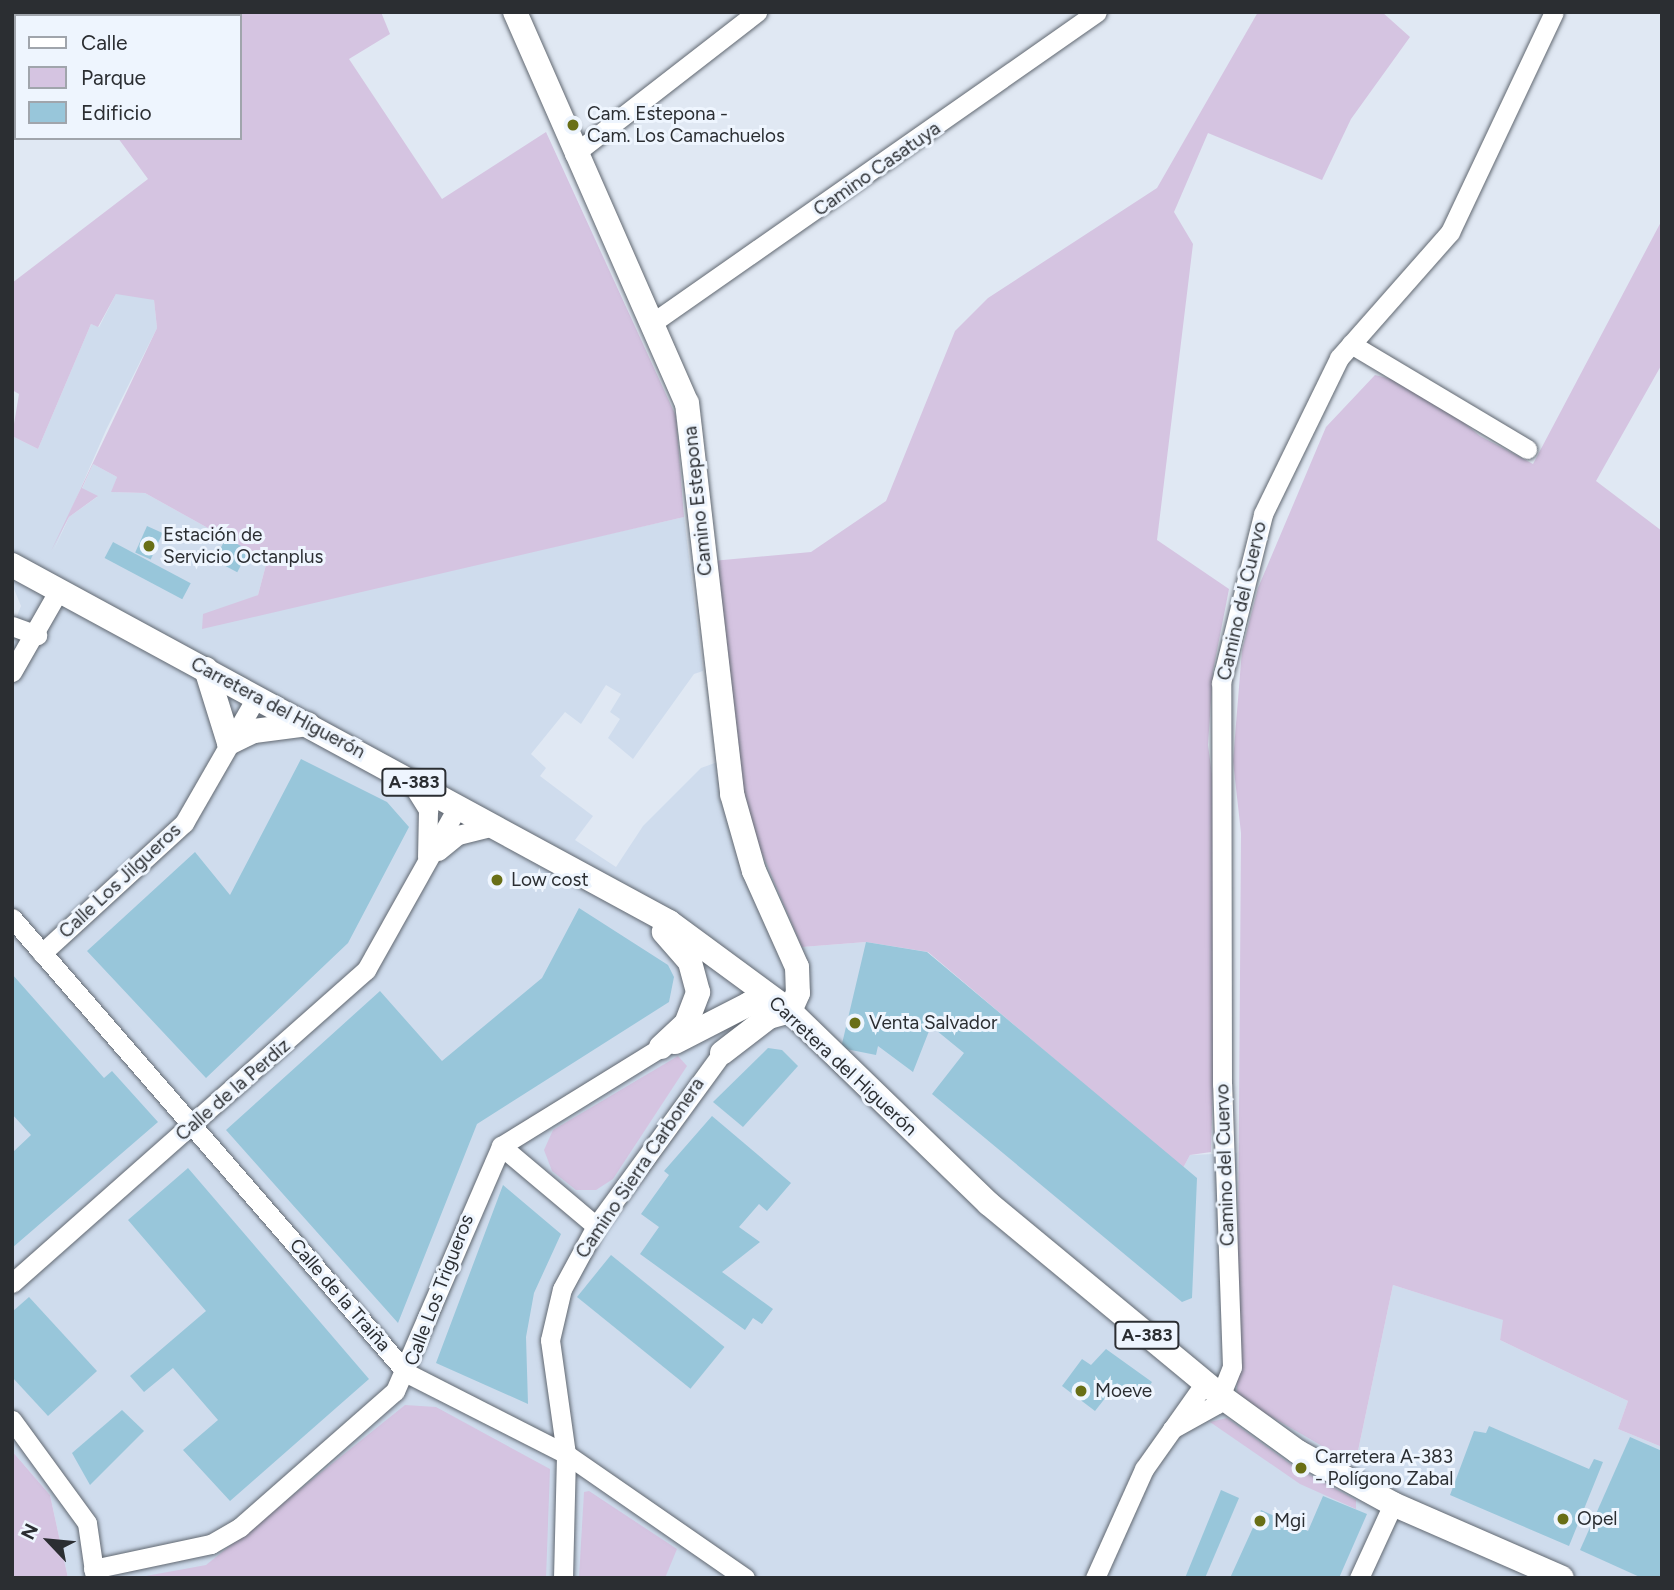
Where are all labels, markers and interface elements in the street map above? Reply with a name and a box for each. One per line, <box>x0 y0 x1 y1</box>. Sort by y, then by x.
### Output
legend <box>14 14 242 140</box>
text: Calle <box>81 30 128 55</box>
text: Parque <box>81 65 146 90</box>
text: Edificio <box>81 100 152 125</box>
place label: Cam. Estepona - Cam. Los Camachuelos <box>587 103 785 147</box>
marker: Cam. Estepona - Cam. Los Camachuelos <box>565 117 581 133</box>
street label: Camino Casatuya <box>809 117 945 221</box>
street label: Camino Estepona <box>679 425 717 577</box>
street label: Camino del Cuervo <box>1213 519 1271 683</box>
place label: Estación de Servicio Octanplus <box>163 524 323 568</box>
marker: Estación de Servicio Octanplus <box>141 538 157 554</box>
street label: Carretera del Higuerón <box>187 652 369 764</box>
road number: A-383 <box>381 768 447 796</box>
street label: Calle Los Jilgueros <box>54 819 186 943</box>
place label: Low cost <box>511 869 589 891</box>
marker: Low cost <box>489 872 505 888</box>
street label: Carretera del Higuerón <box>764 991 922 1141</box>
place label: Venta Salvador <box>869 1012 997 1034</box>
marker: Venta Salvador <box>847 1015 863 1031</box>
street label: Calle de la Perdiz <box>171 1034 295 1146</box>
street label: Camino Sierra Carbonera <box>571 1073 709 1263</box>
street label: Camino del Cuervo <box>1211 1083 1239 1247</box>
street label: Calle Los Trigueros <box>400 1211 478 1369</box>
street label: Calle de la Traiña <box>285 1234 395 1356</box>
road number: A-383 <box>1114 1320 1180 1350</box>
place label: Moeve <box>1095 1380 1152 1402</box>
marker: Moeve <box>1073 1383 1089 1399</box>
place label: Carretera A-383 - Polígono Zabal <box>1315 1446 1453 1490</box>
marker: Carretera A-383 - Polígono Zabal <box>1293 1460 1309 1476</box>
north arrow <box>14 1506 84 1576</box>
place label: Opel <box>1577 1508 1618 1530</box>
place label: Mgi <box>1274 1510 1306 1532</box>
marker: Opel <box>1555 1511 1571 1527</box>
marker: Mgi <box>1252 1513 1268 1529</box>
text: N <box>16 1520 43 1543</box>

